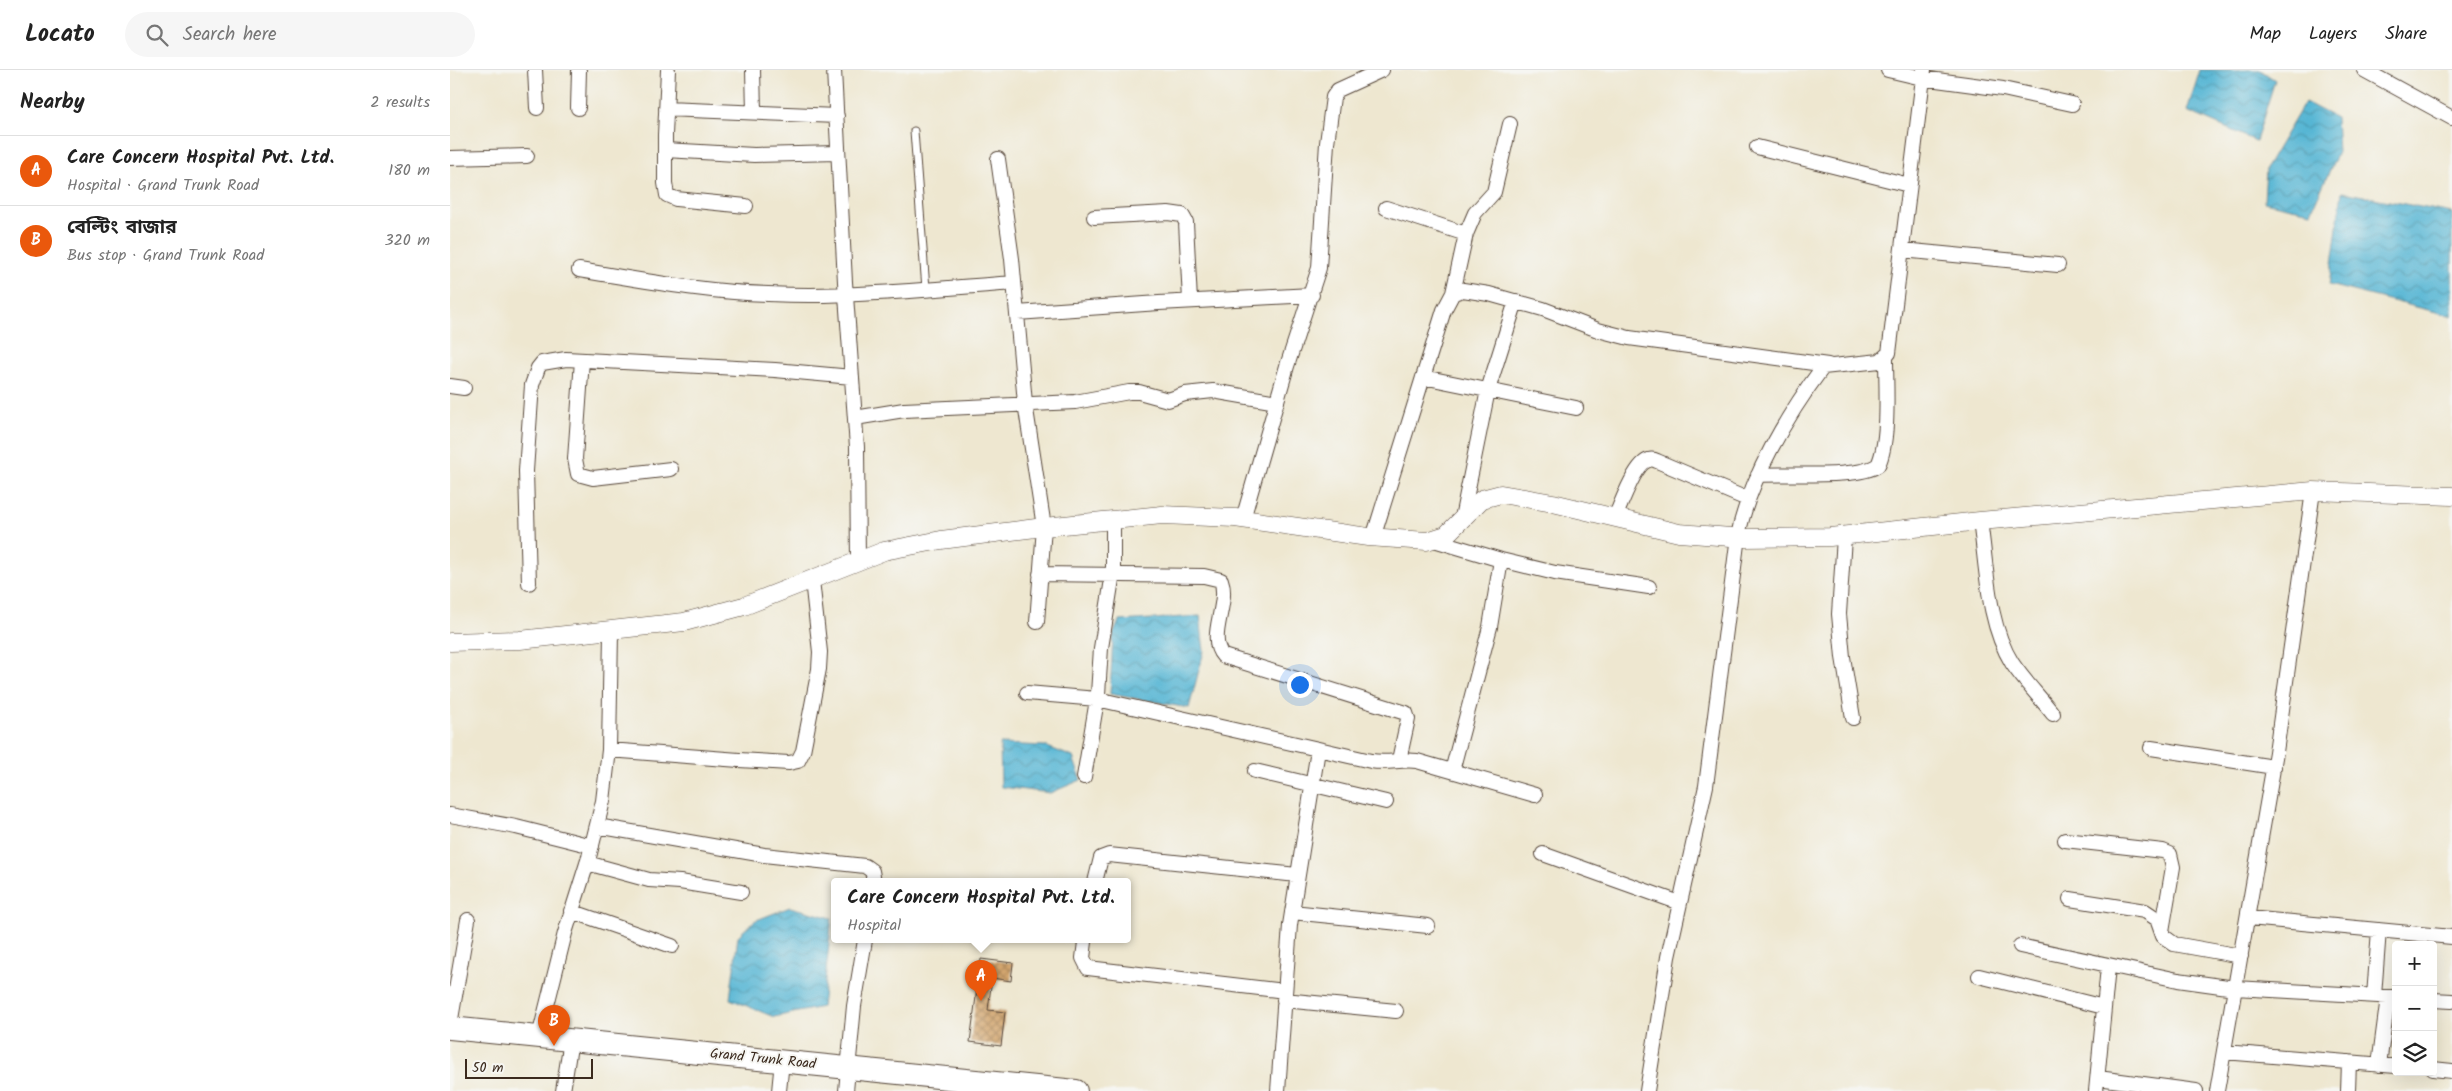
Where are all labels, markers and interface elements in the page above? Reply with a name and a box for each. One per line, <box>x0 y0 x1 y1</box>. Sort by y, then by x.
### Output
search box <box>125 12 475 57</box>
text: Locato <box>25 15 95 54</box>
text: Search here <box>183 20 276 50</box>
text: Map <box>2250 20 2281 49</box>
text: Layers <box>2309 20 2357 49</box>
text: Share <box>2385 20 2427 49</box>
icon: search <box>143 21 171 49</box>
text: Nearby <box>20 86 85 119</box>
text: 2 results <box>370 90 430 115</box>
text: Care Concern Hospital Pvt. Ltd. <box>67 143 334 173</box>
text: A <box>31 158 41 183</box>
text: 180 m <box>388 158 430 183</box>
text: Hospital · Grand Trunk Road <box>67 173 259 198</box>
text: বেল্টিং বাজার <box>67 213 177 243</box>
text: B <box>31 228 41 253</box>
text: 320 m <box>384 228 430 253</box>
text: Bus stop · Grand Trunk Road <box>67 243 264 268</box>
your location <box>1287 672 1313 698</box>
popup <box>831 878 1131 943</box>
text: Care Concern Hospital Pvt. Ltd. <box>847 883 1115 913</box>
text: Hospital <box>847 913 901 938</box>
map controls <box>2392 941 2437 1076</box>
button: + <box>2392 941 2437 986</box>
pin: A <box>965 960 997 1001</box>
button: − <box>2392 986 2437 1031</box>
pin: B <box>538 1005 570 1046</box>
button: layers <box>2392 1031 2437 1076</box>
street label: Grand Trunk Road <box>709 1042 818 1076</box>
scale bar <box>465 1056 592 1079</box>
text: 50 m <box>472 1057 503 1079</box>

